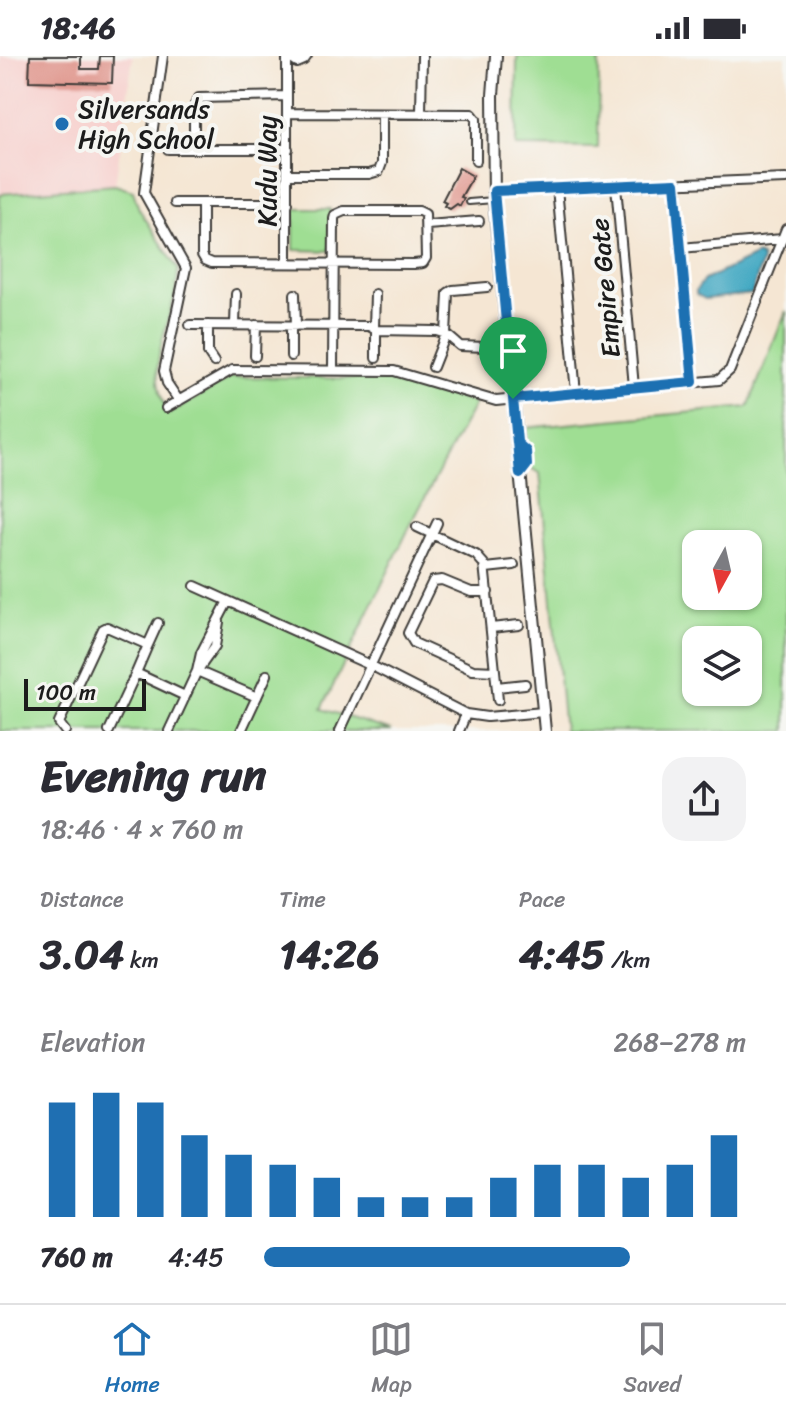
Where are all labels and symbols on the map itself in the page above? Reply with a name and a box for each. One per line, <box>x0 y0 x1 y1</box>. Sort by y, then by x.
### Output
place label: Silversands High School <box>78 86 214 162</box>
marker: Silversands High School <box>53 115 71 133</box>
street label: Kudu Way <box>244 115 290 227</box>
street label: Empire Gate <box>576 216 634 360</box>
pin <box>479 317 547 399</box>
north arrow <box>682 530 762 610</box>
scale bar <box>24 675 146 711</box>

